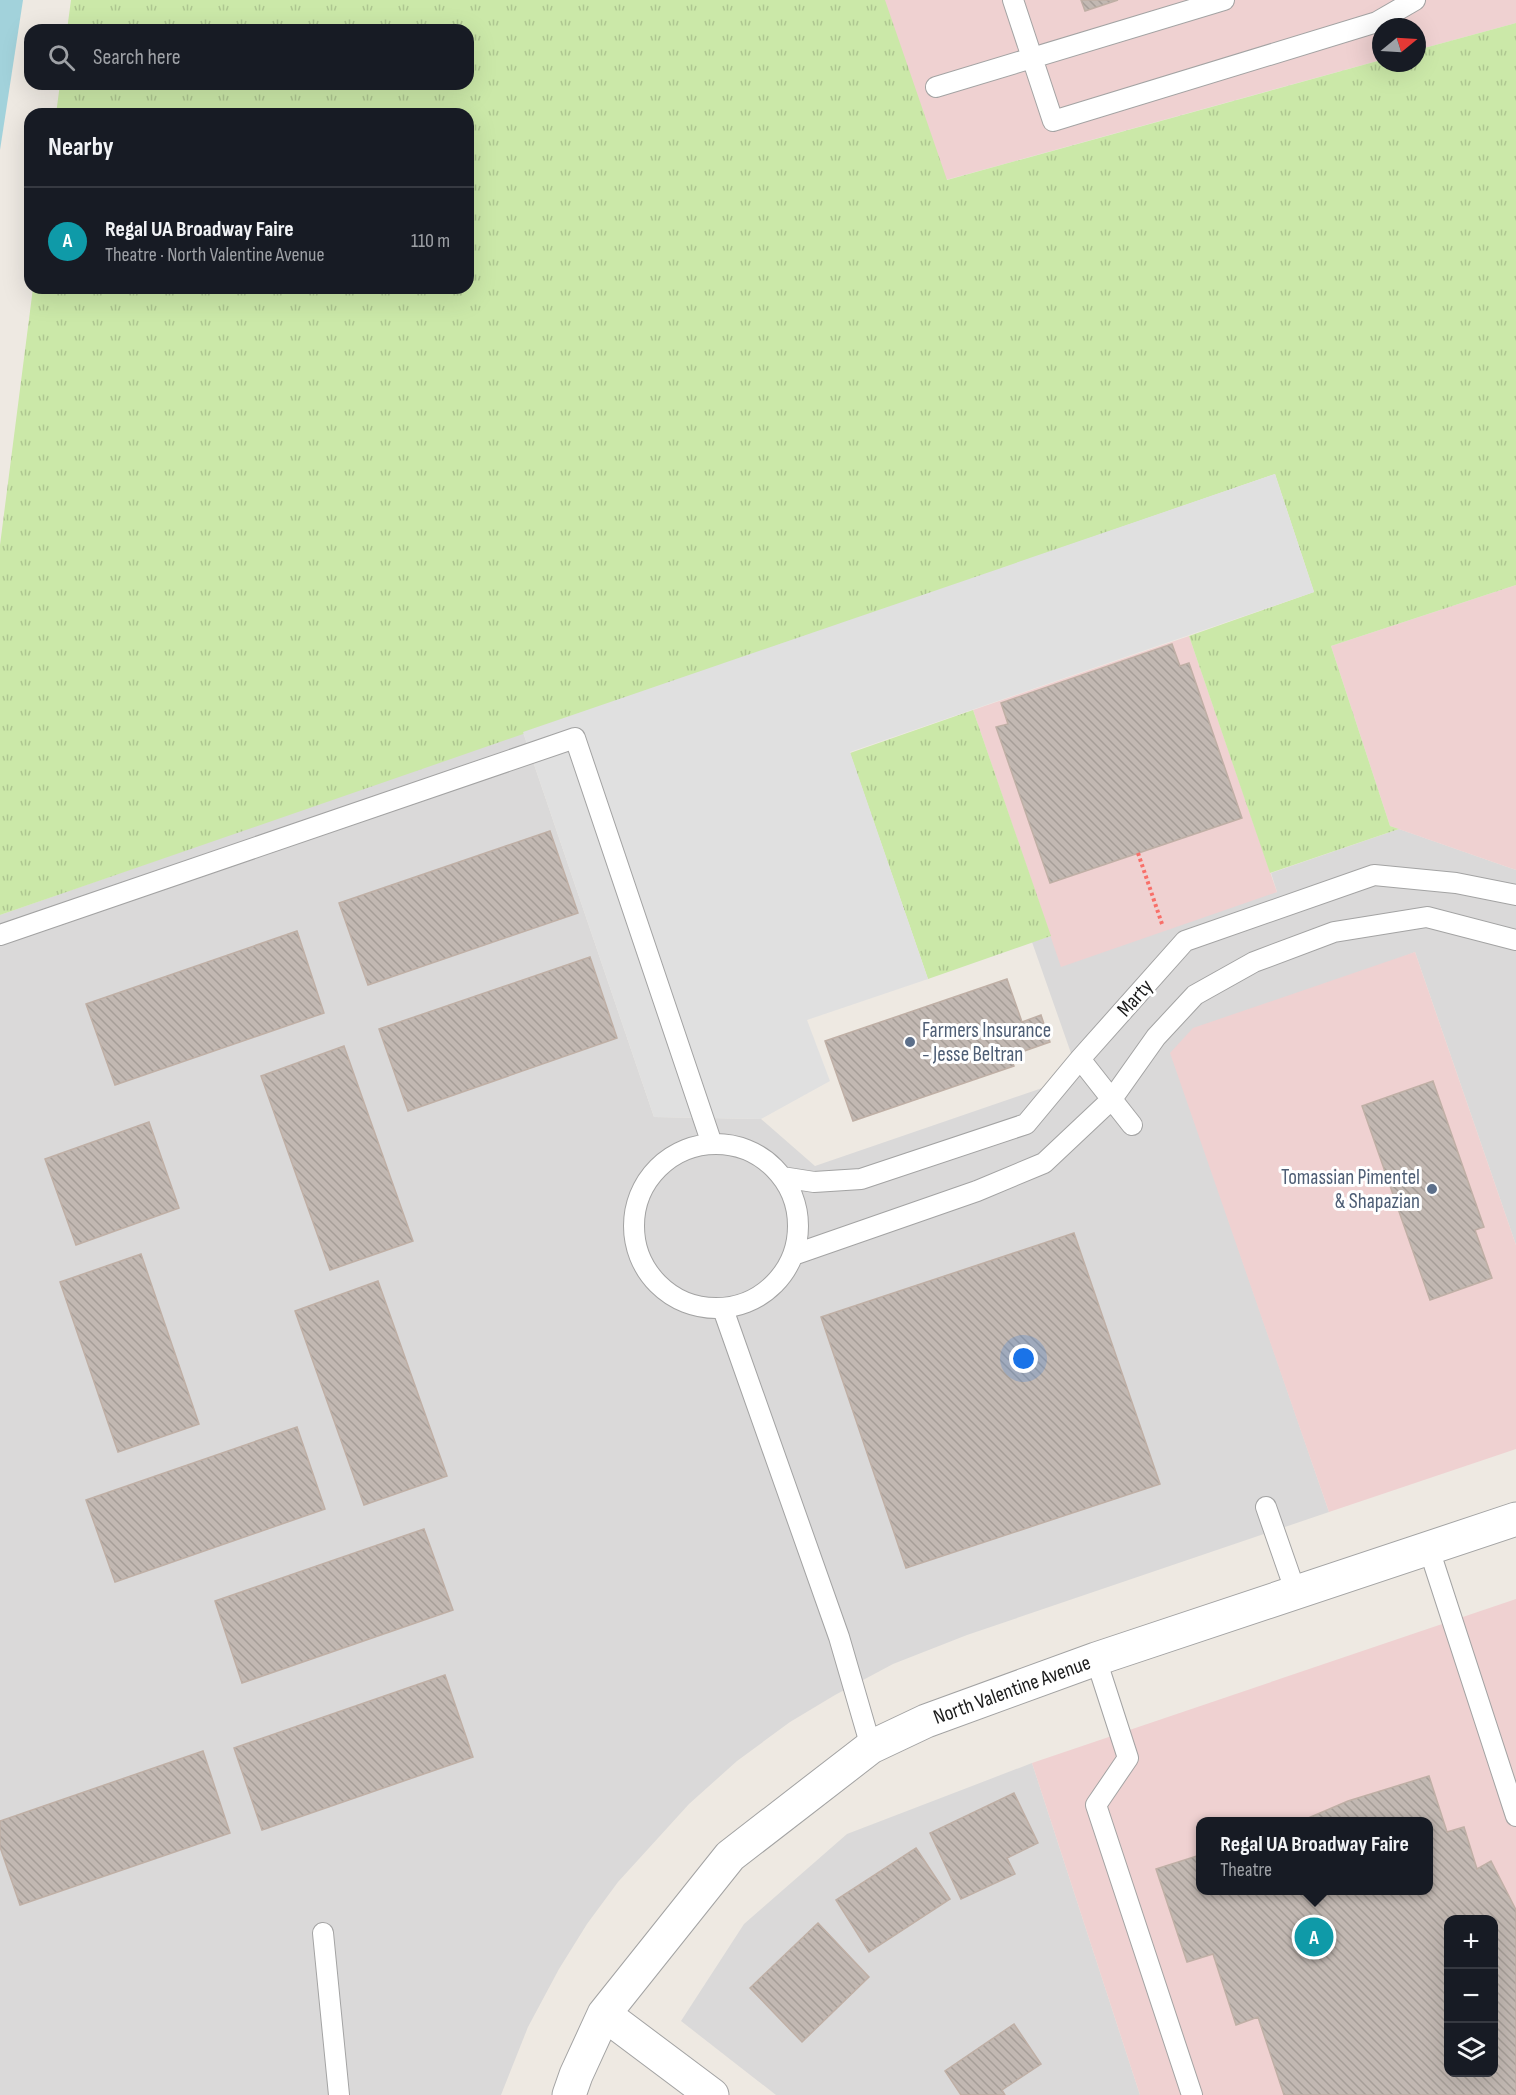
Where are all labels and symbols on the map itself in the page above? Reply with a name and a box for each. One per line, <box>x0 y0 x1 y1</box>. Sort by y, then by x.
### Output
north arrow <box>1372 18 1426 72</box>
street label: Marty <box>1112 974 1158 1022</box>
place label: Farmers Insurance - Jesse Beltran <box>922 1018 1051 1067</box>
marker: Farmers Insurance - Jesse Beltran <box>903 1035 917 1049</box>
place label: Tomassian Pimentel & Shapazian <box>1281 1165 1420 1214</box>
marker: Tomassian Pimentel & Shapazian <box>1425 1182 1439 1196</box>
your location <box>1009 1344 1038 1373</box>
street label: North Valentine Avenue <box>930 1650 1094 1730</box>
pin: A <box>1294 1914 1334 1960</box>

